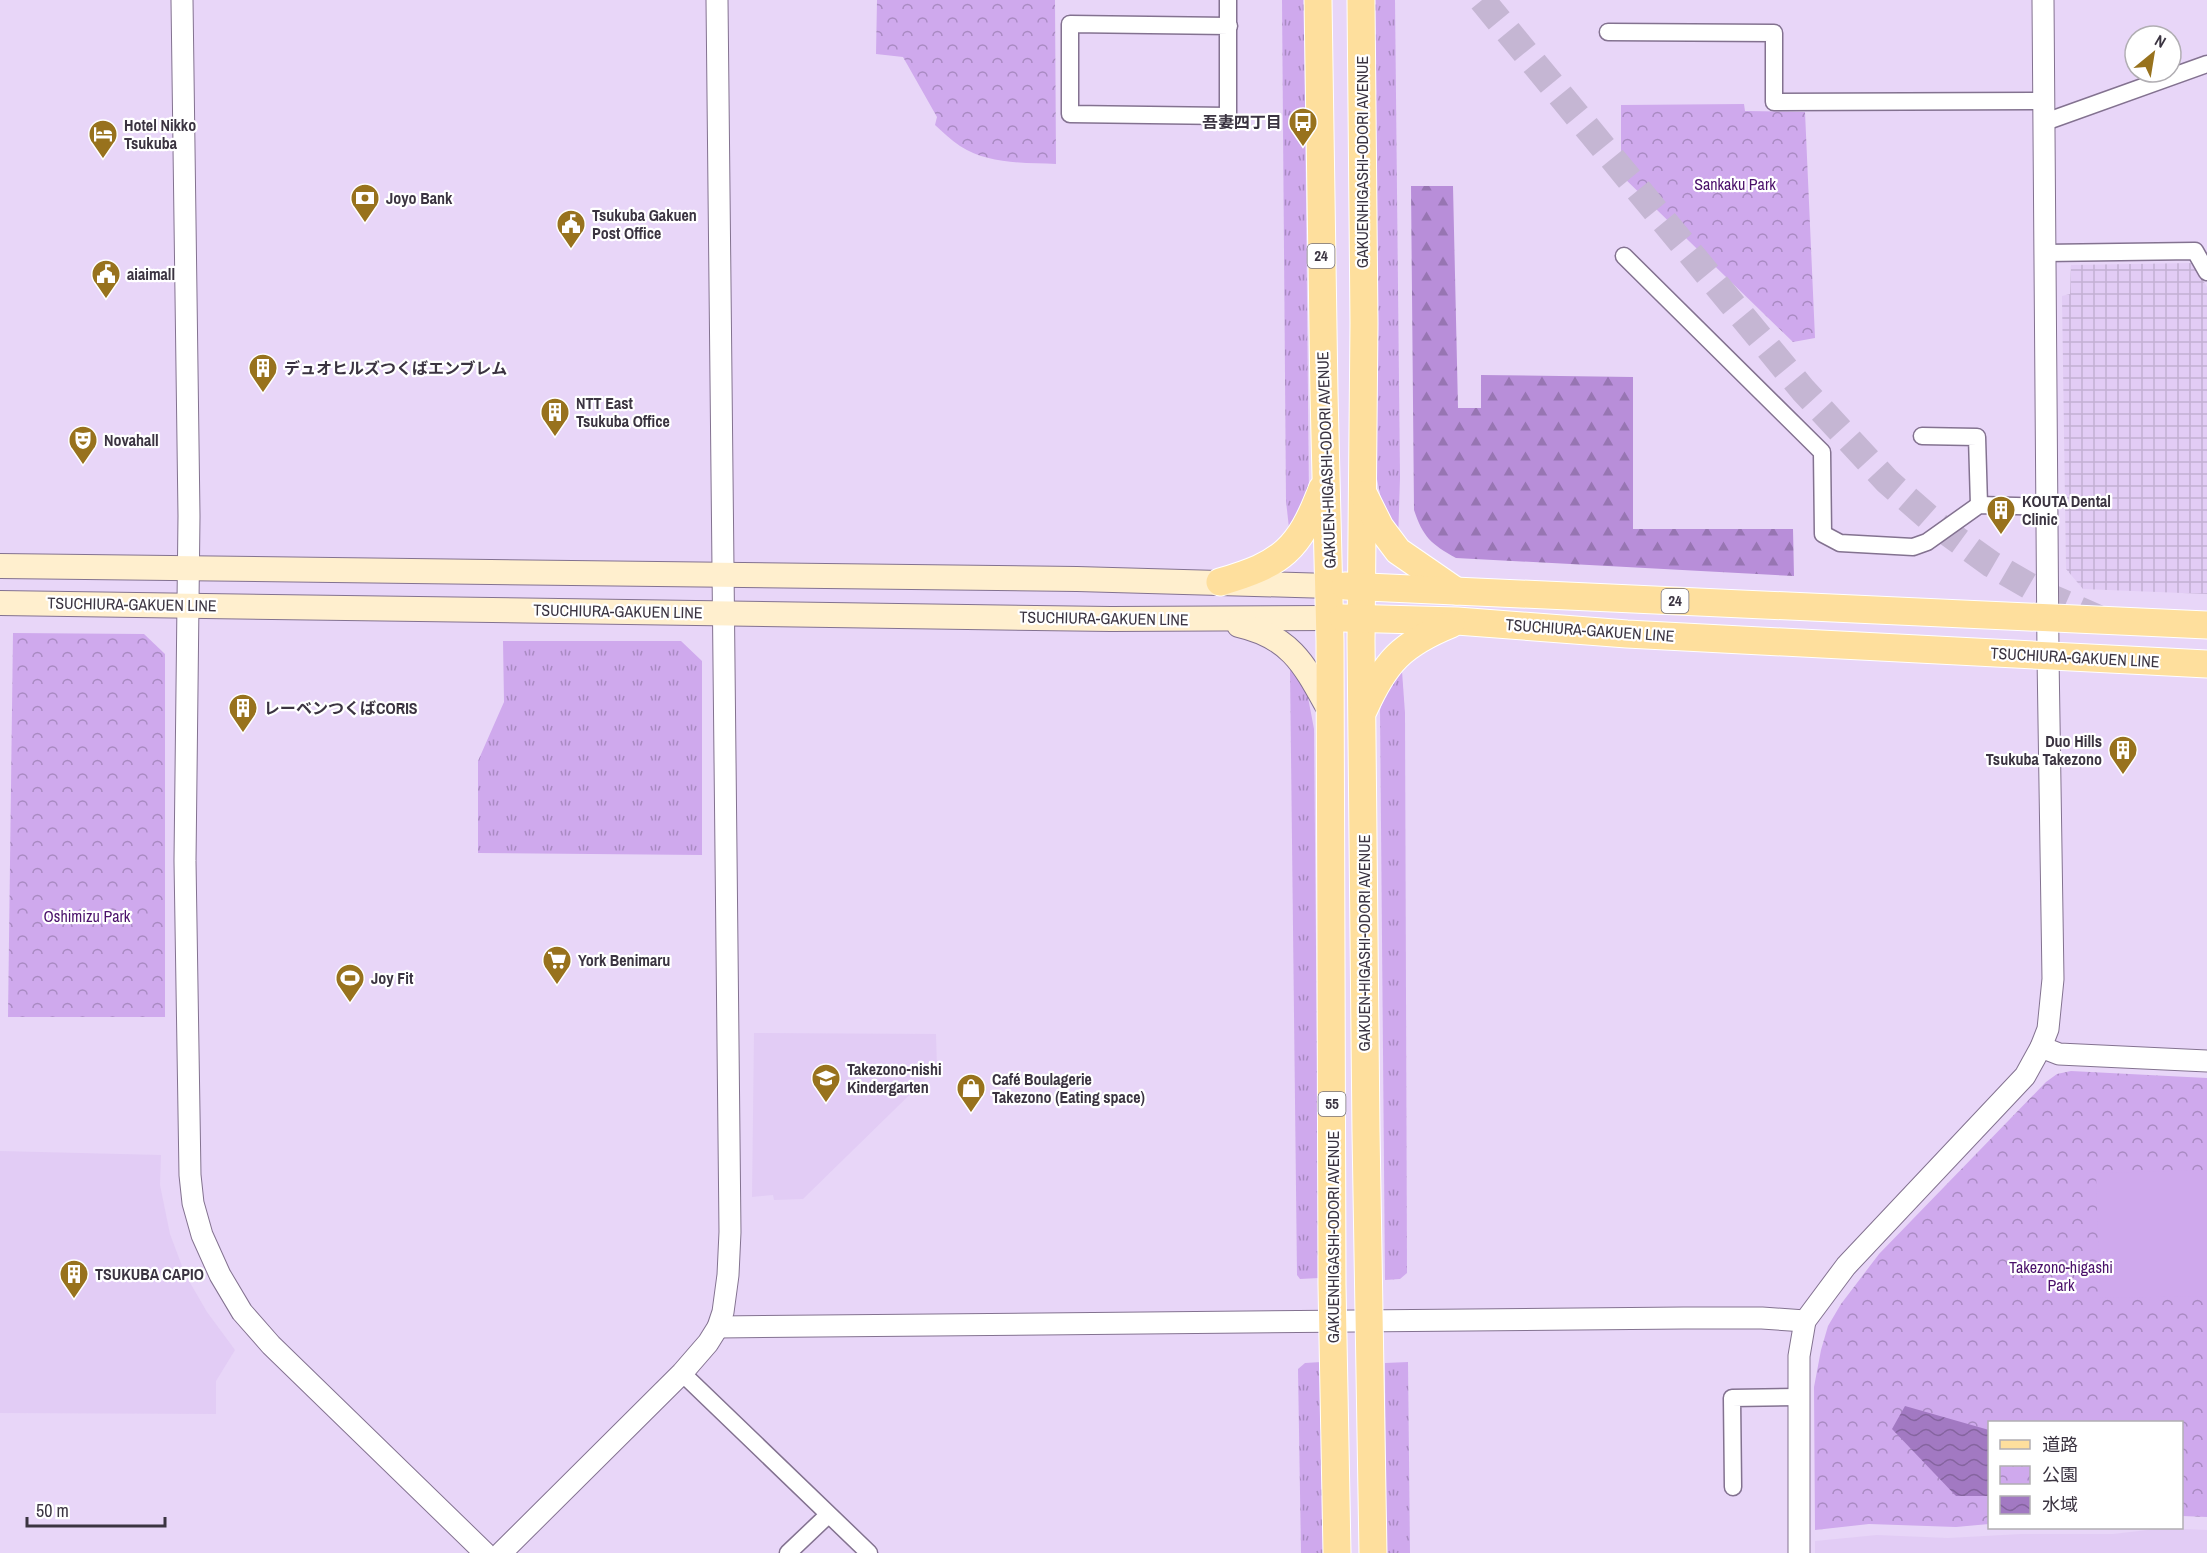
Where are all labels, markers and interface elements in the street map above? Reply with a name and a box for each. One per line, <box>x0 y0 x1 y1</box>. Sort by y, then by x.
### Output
north arrow <box>2123 24 2183 84</box>
text: N <box>2151 29 2170 53</box>
street label: GAKUENHIGASHI-ODORI AVENUE <box>1351 56 1373 268</box>
bus stop icon: 吾妻四丁目 <box>1287 106 1319 148</box>
place label: 吾妻四丁目 <box>1202 111 1282 133</box>
place label: Hotel Nikko Tsukuba <box>124 114 196 154</box>
hotel icon: Hotel Nikko Tsukuba <box>87 118 119 160</box>
park label: Sankaku Park <box>1694 173 1776 195</box>
bank icon: Joyo Bank <box>349 182 381 224</box>
place label: Joyo Bank <box>386 187 453 209</box>
place label: Tsukuba Gakuen Post Office <box>592 204 697 244</box>
public building icon: Tsukuba Gakuen Post Office <box>555 208 587 250</box>
road number: 24 <box>1308 244 1334 268</box>
public building icon: aiaimall <box>90 258 122 300</box>
place label: aiaimall <box>127 263 175 285</box>
street label: GAKUEN-HIGASHI-ODORI AVENUE <box>1311 351 1341 569</box>
building icon: デュオヒルズつくばエンブレム <box>247 352 279 394</box>
place label: デュオヒルズつくばエンブレム <box>284 357 507 379</box>
place label: NTT East Tsukuba Office <box>576 392 670 432</box>
building icon: NTT East Tsukuba Office <box>539 396 571 438</box>
theatre icon: Novahall <box>67 424 99 466</box>
place label: Novahall <box>104 429 159 451</box>
place label: KOUTA Dental Clinic <box>2022 490 2111 530</box>
building icon: KOUTA Dental Clinic <box>1985 494 2017 536</box>
road number: 24 <box>1662 589 1688 613</box>
street label: TSUCHIURA-GAKUEN LINE <box>47 592 217 616</box>
street label: TSUCHIURA-GAKUEN LINE <box>533 599 703 623</box>
street label: TSUCHIURA-GAKUEN LINE <box>1019 606 1189 630</box>
street label: TSUCHIURA-GAKUEN LINE <box>1505 613 1675 647</box>
street label: TSUCHIURA-GAKUEN LINE <box>1990 642 2160 672</box>
building icon: レーベンつくばCORIS <box>227 692 259 734</box>
place label: レーベンつくばCORIS <box>264 697 418 719</box>
place label: Duo Hills Tsukuba Takezono <box>1986 730 2102 770</box>
building icon: Duo Hills Tsukuba Takezono <box>2107 734 2139 776</box>
street label: GAKUEN-HIGASHI-ODORI AVENUE <box>1353 834 1375 1052</box>
park label: Oshimizu Park <box>44 905 131 927</box>
supermarket icon: York Benimaru <box>541 944 573 986</box>
place label: York Benimaru <box>578 949 670 971</box>
sports icon: Joy Fit <box>334 962 366 1004</box>
place label: Joy Fit <box>371 967 414 989</box>
place label: Takezono-nishi Kindergarten <box>847 1058 942 1098</box>
school or university icon: Takezono-nishi Kindergarten <box>810 1062 842 1104</box>
place label: Café Boulagerie Takezono (Eating space) <box>992 1068 1145 1108</box>
shop icon: Café Boulagerie Takezono (Eating space) <box>955 1072 987 1114</box>
road number: 55 <box>1318 1092 1346 1116</box>
street label: GAKUENHIGASHI-ODORI AVENUE <box>1322 1131 1344 1343</box>
park label: Takezono-higashi Park <box>2009 1256 2113 1296</box>
building icon: TSUKUBA CAPIO <box>58 1258 90 1300</box>
place label: TSUKUBA CAPIO <box>95 1263 204 1285</box>
legend <box>1988 1421 2183 1529</box>
text: 道路 <box>2042 1432 2078 1457</box>
text: 公園 <box>2042 1462 2078 1487</box>
scale bar <box>27 1490 165 1528</box>
text: 水域 <box>2042 1492 2078 1517</box>
text: 50 m <box>36 1498 69 1523</box>

